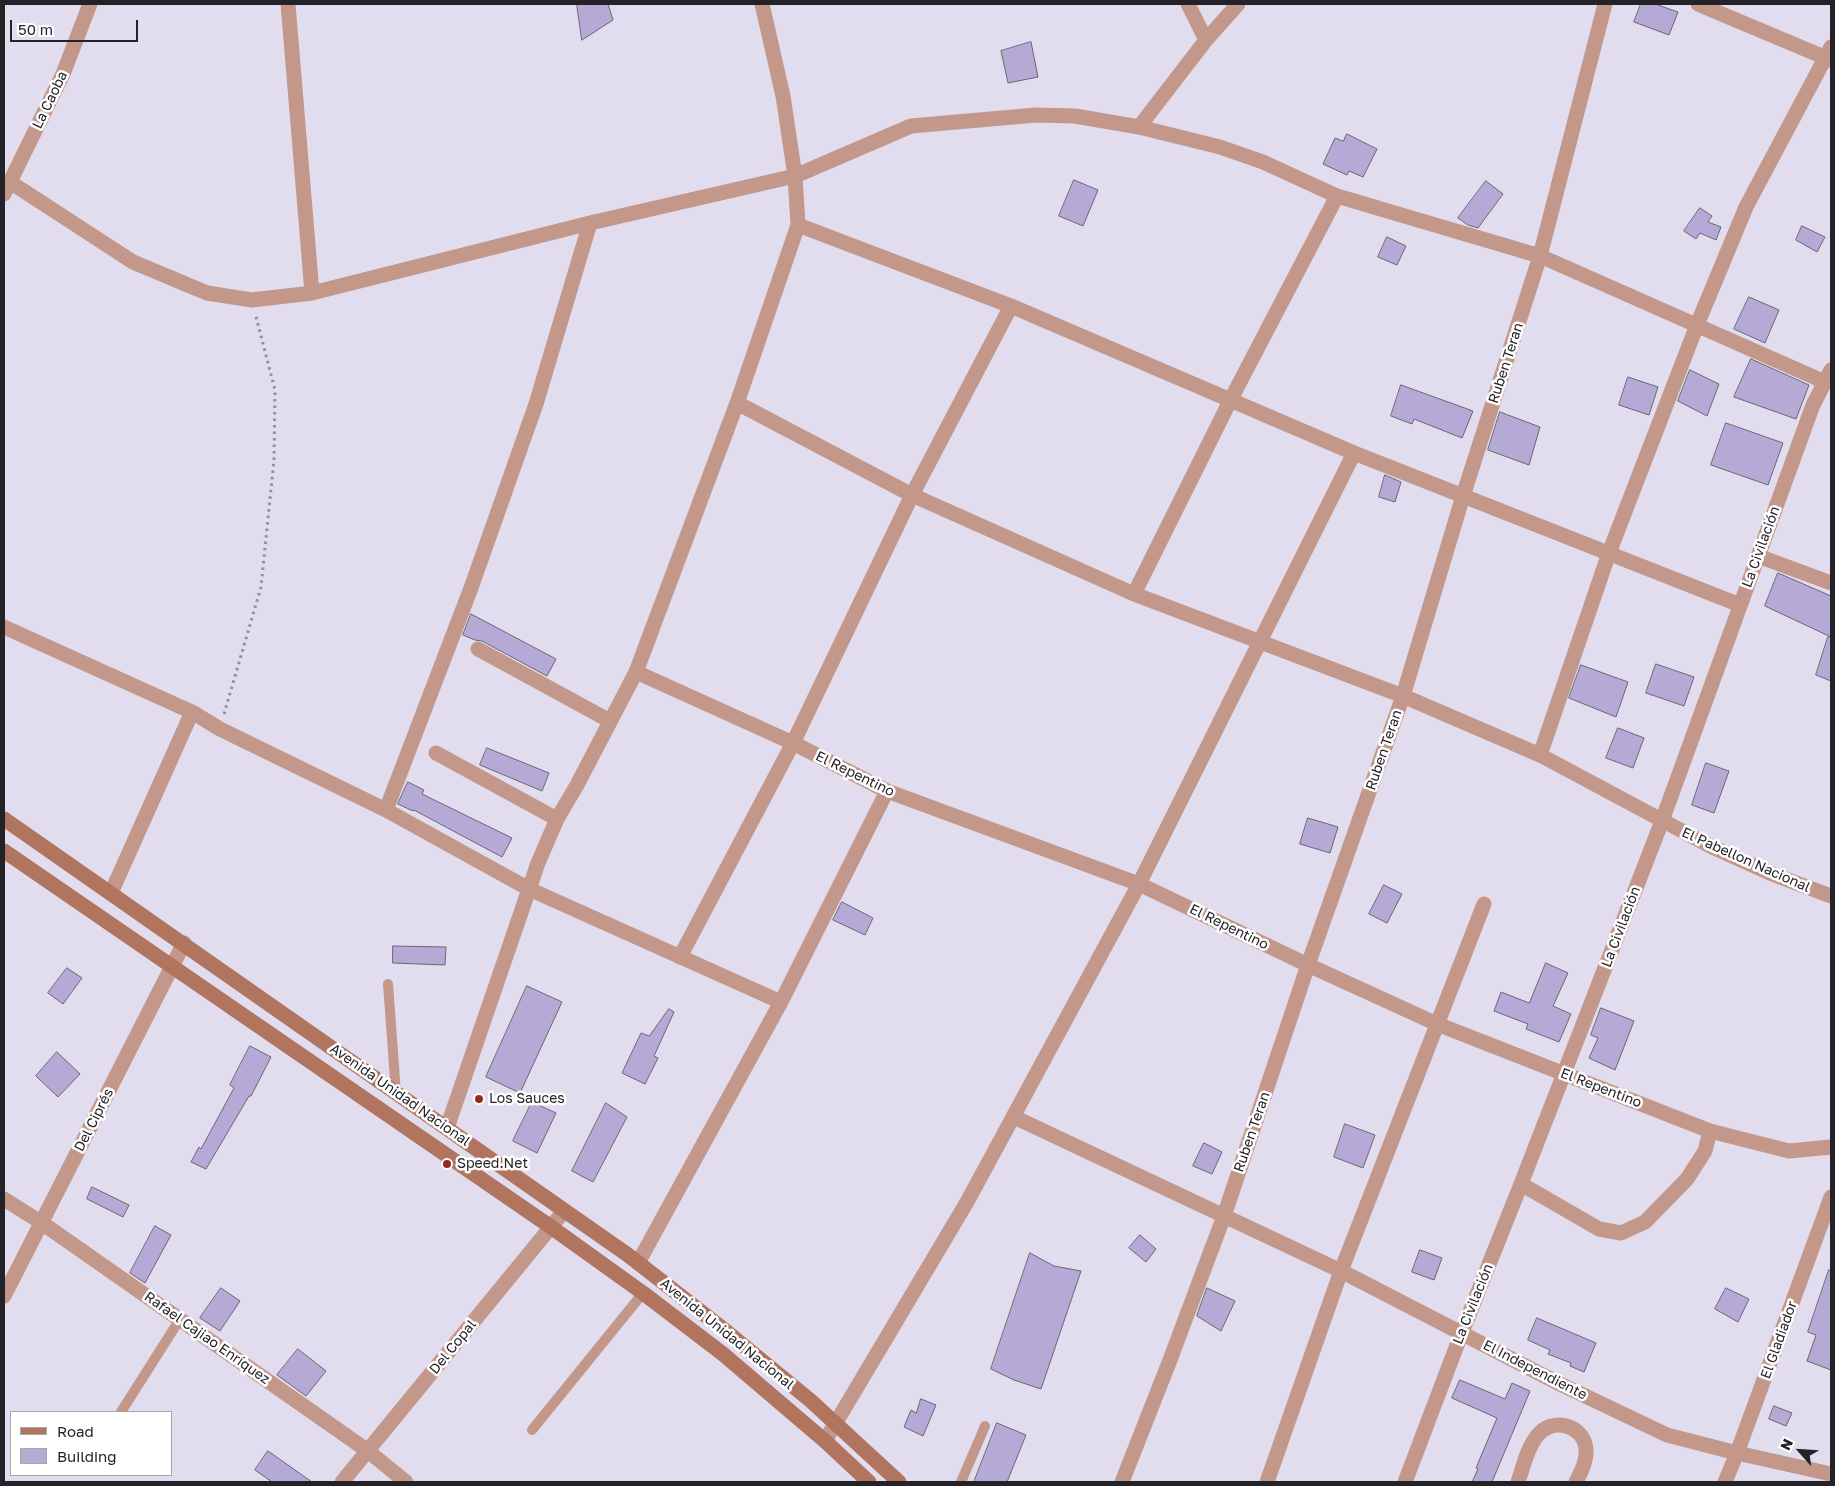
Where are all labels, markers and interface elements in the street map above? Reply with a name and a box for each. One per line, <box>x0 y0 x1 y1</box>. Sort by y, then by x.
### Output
scale bar <box>12 10 140 42</box>
text: 50 m <box>18 20 53 38</box>
street label: La Caoba <box>29 69 71 131</box>
street label: Ruben Teran <box>1485 320 1527 406</box>
street label: La Civilación <box>1739 504 1783 590</box>
street label: Ruben Teran <box>1362 708 1406 792</box>
street label: El Repentino <box>813 748 897 800</box>
street label: El Pabellon Nacional <box>1679 824 1813 896</box>
street label: La Civilación <box>1598 884 1644 970</box>
street label: El Repentino <box>1187 901 1271 953</box>
street label: Avenida Unidad Nacional <box>327 1040 473 1150</box>
street label: El Repentino <box>1558 1065 1644 1111</box>
street label: Del Ciprés <box>71 1086 117 1154</box>
street label: Ruben Teran <box>1230 1090 1274 1174</box>
place label: Los Sauces <box>489 1091 565 1107</box>
marker: Los Sauces <box>473 1093 485 1105</box>
place label: Speed.Net <box>457 1156 528 1172</box>
marker: Speed.Net <box>441 1158 453 1170</box>
street label: La Civilación <box>1449 1261 1497 1347</box>
street label: Avenida Unidad Nacional <box>657 1275 797 1393</box>
street label: Rafael Cajiao Enríquez <box>141 1288 273 1388</box>
street label: El Gladiador <box>1757 1299 1801 1381</box>
street label: Del Copal <box>426 1317 480 1377</box>
street label: El Independiente <box>1480 1337 1590 1403</box>
legend <box>10 1411 172 1476</box>
text: Road <box>57 1422 94 1440</box>
north arrow <box>1775 1426 1825 1476</box>
text: N <box>1776 1436 1796 1453</box>
text: Building <box>57 1447 117 1465</box>

